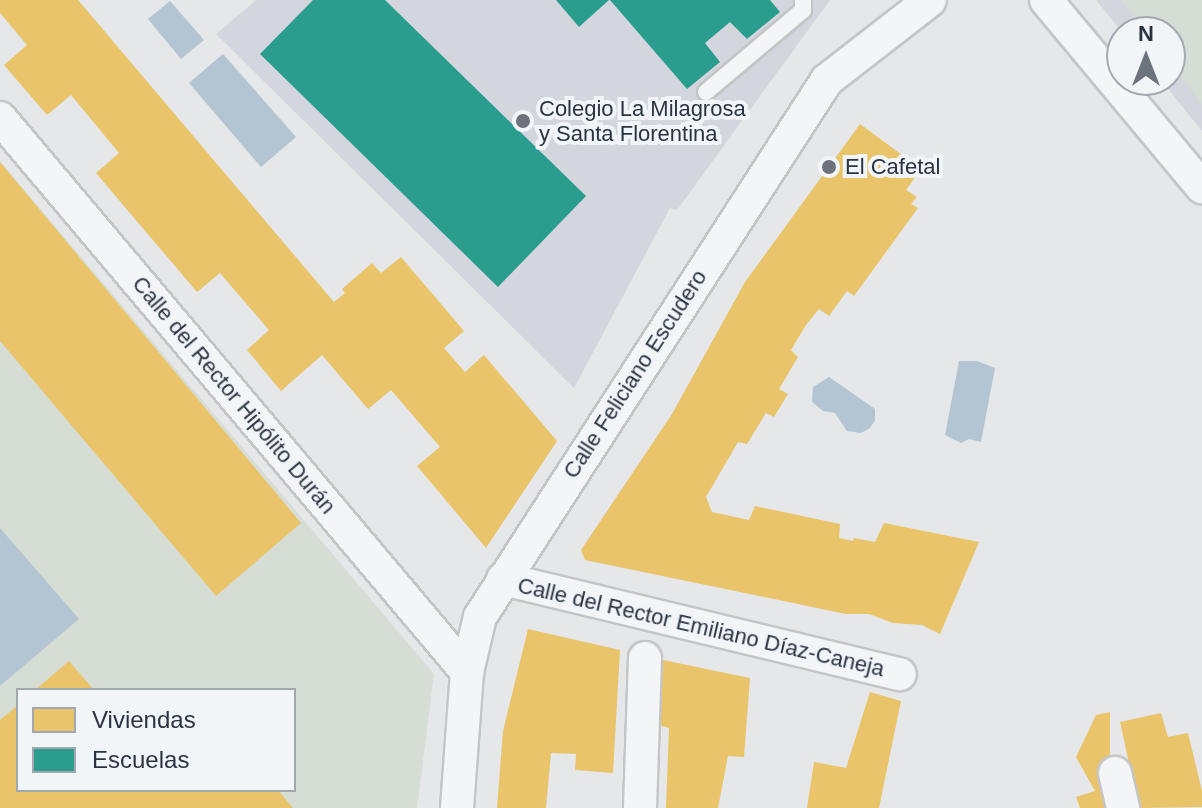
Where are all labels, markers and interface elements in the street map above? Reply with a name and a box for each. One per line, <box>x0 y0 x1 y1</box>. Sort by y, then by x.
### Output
north arrow <box>1106 16 1186 96</box>
text: N <box>1138 21 1154 46</box>
place label: Colegio La Milagrosa y Santa Florentina <box>539 95 746 146</box>
marker: Colegio La Milagrosa y Santa Florentina <box>514 112 532 130</box>
place label: El Cafetal <box>845 154 940 180</box>
marker: El Cafetal <box>820 158 838 176</box>
street label: Calle Feliciano Escudero <box>558 265 712 483</box>
street label: Calle del Rector Hipólito Durán <box>127 271 341 519</box>
street label: Calle del Rector Emiliano Díaz-Caneja <box>515 572 887 682</box>
legend <box>16 688 296 792</box>
text: Viviendas <box>92 706 196 733</box>
text: Escuelas <box>92 746 189 773</box>

